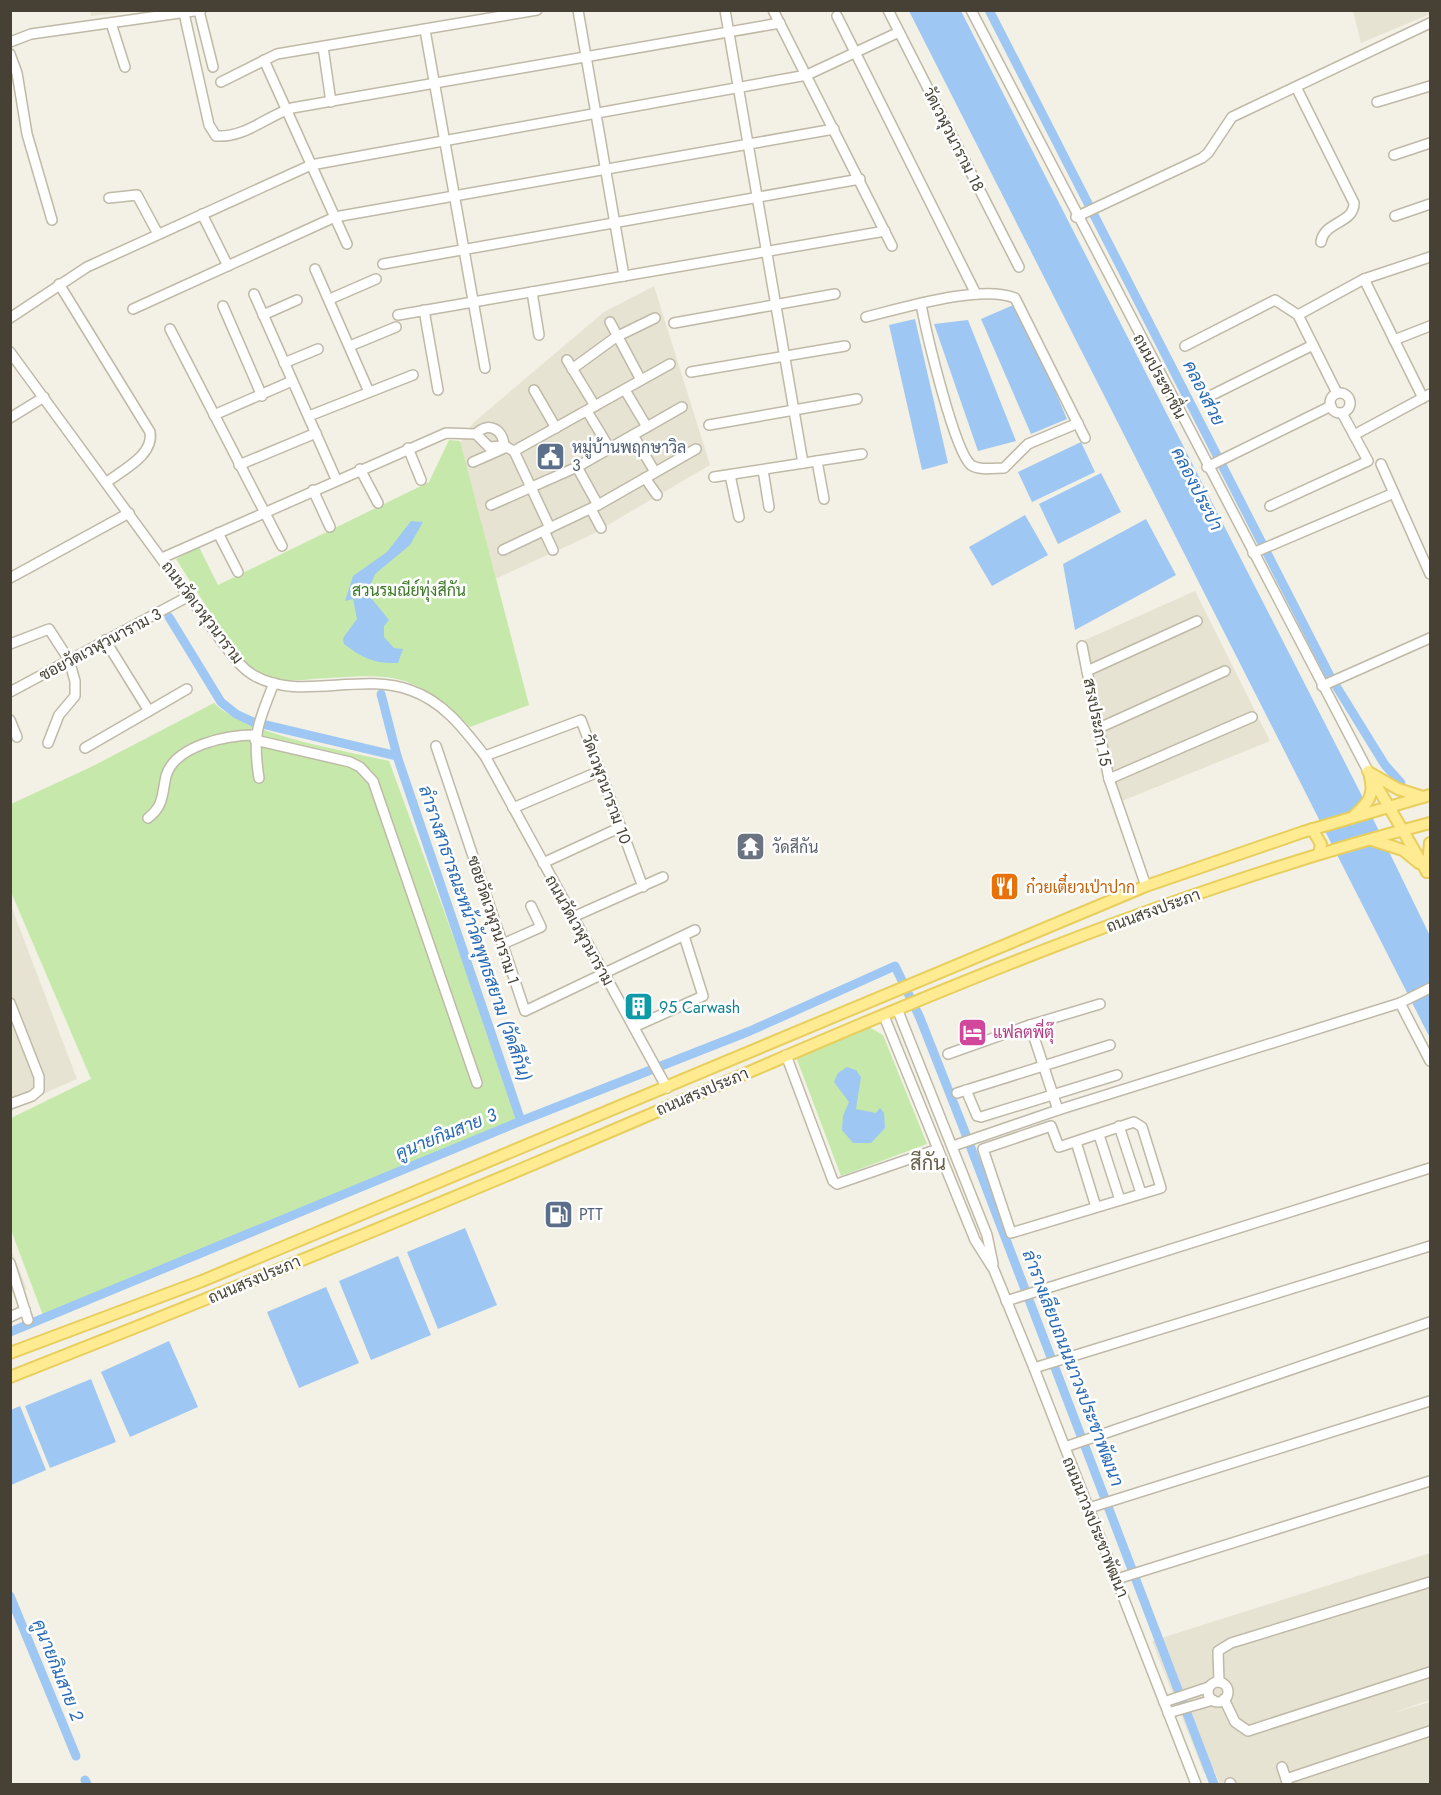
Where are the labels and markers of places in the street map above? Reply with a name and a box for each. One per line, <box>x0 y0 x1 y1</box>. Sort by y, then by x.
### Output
place label: หมู่บ้านพฤกษาวิล 3 <box>572 436 686 477</box>
public building icon: หมู่บ้านพฤกษาวิล 3 <box>535 440 567 472</box>
temple icon: วัดสีกัน <box>735 831 767 863</box>
place label: วัดสีกัน <box>772 836 818 859</box>
restaurant icon: ก๋วยเตี๋ยวเป่าปาก <box>989 871 1021 903</box>
place label: ก๋วยเตี๋ยวเป่าปาก <box>1026 873 1135 899</box>
building icon: 95 Carwash <box>622 991 654 1023</box>
place label: 95 Carwash <box>659 996 740 1019</box>
hotel icon: แฟลตพี่ตุ๊ <box>956 1016 988 1048</box>
place label: แฟลตพี่ตุ๊ <box>993 1018 1055 1044</box>
fuel station icon: PTT <box>542 1198 574 1230</box>
place label: PTT <box>579 1203 603 1226</box>

